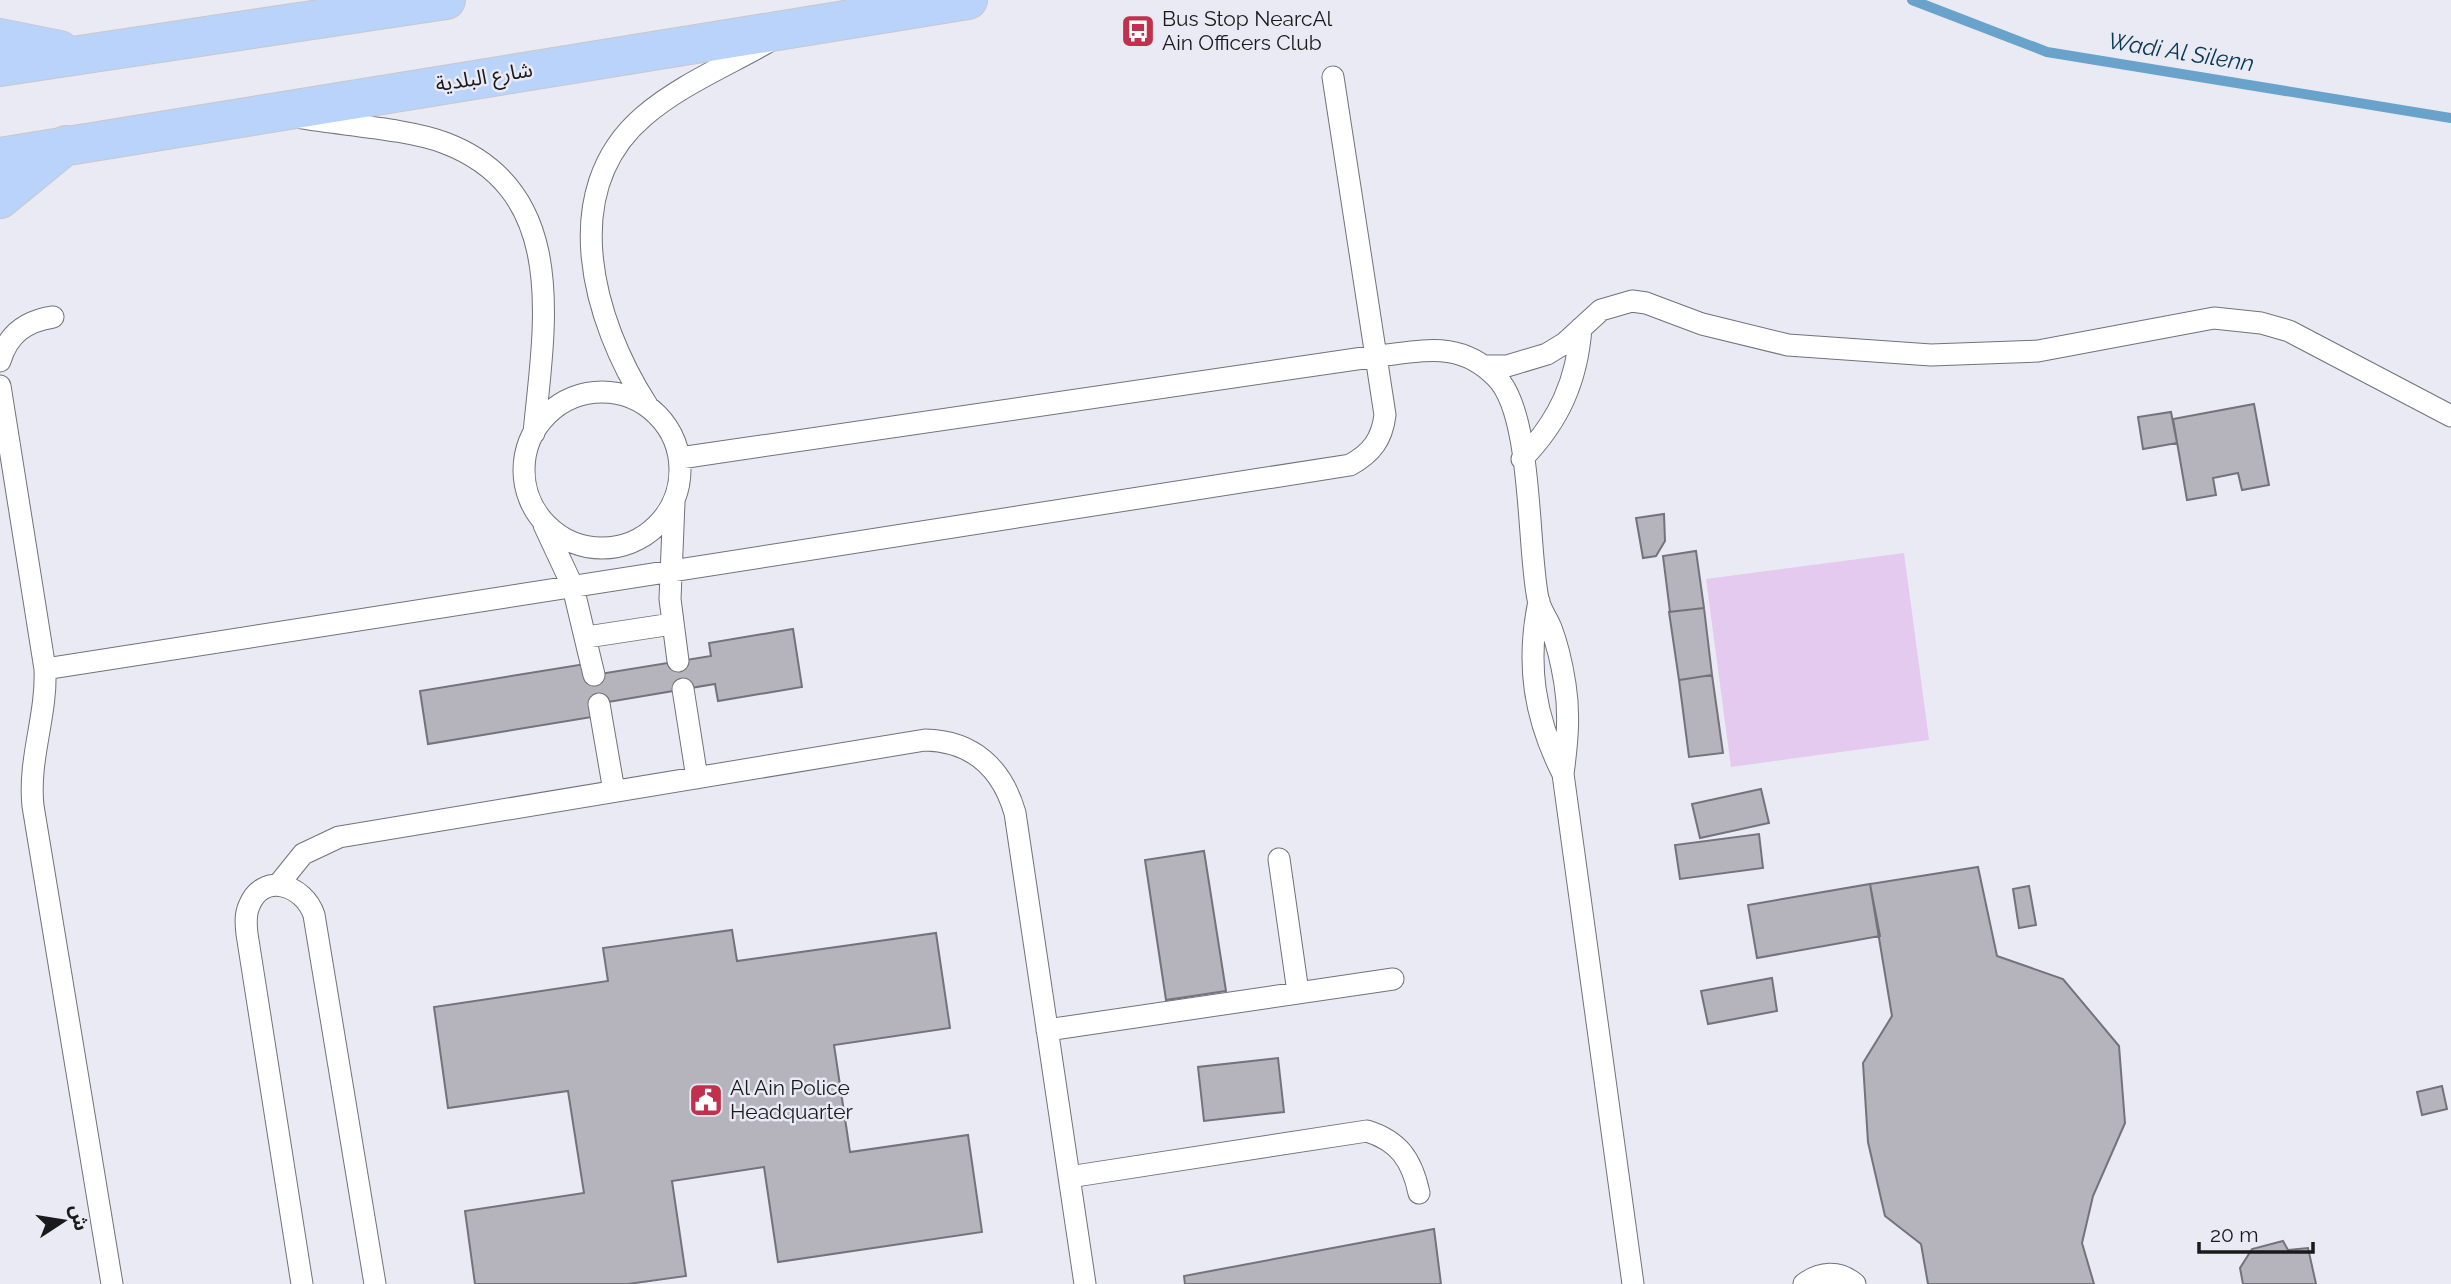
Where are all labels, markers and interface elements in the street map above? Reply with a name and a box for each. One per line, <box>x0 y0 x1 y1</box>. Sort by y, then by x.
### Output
place label: Bus Stop NearcAl Ain Officers Club <box>1162 6 1333 55</box>
bus stop icon: Bus Stop NearcAl Ain Officers Club <box>1119 12 1157 50</box>
water label: Wadi Al Silenn <box>2106 27 2256 76</box>
street label: شارع البلدية <box>434 57 535 99</box>
place label: Al Ain Police Headquarter <box>730 1075 854 1124</box>
public building icon: Al Ain Police Headquarter <box>687 1081 725 1119</box>
north arrow <box>28 1186 98 1256</box>
text: ش <box>66 1202 93 1232</box>
scale bar <box>2199 1210 2313 1254</box>
text: 20 m <box>2210 1222 2258 1247</box>

